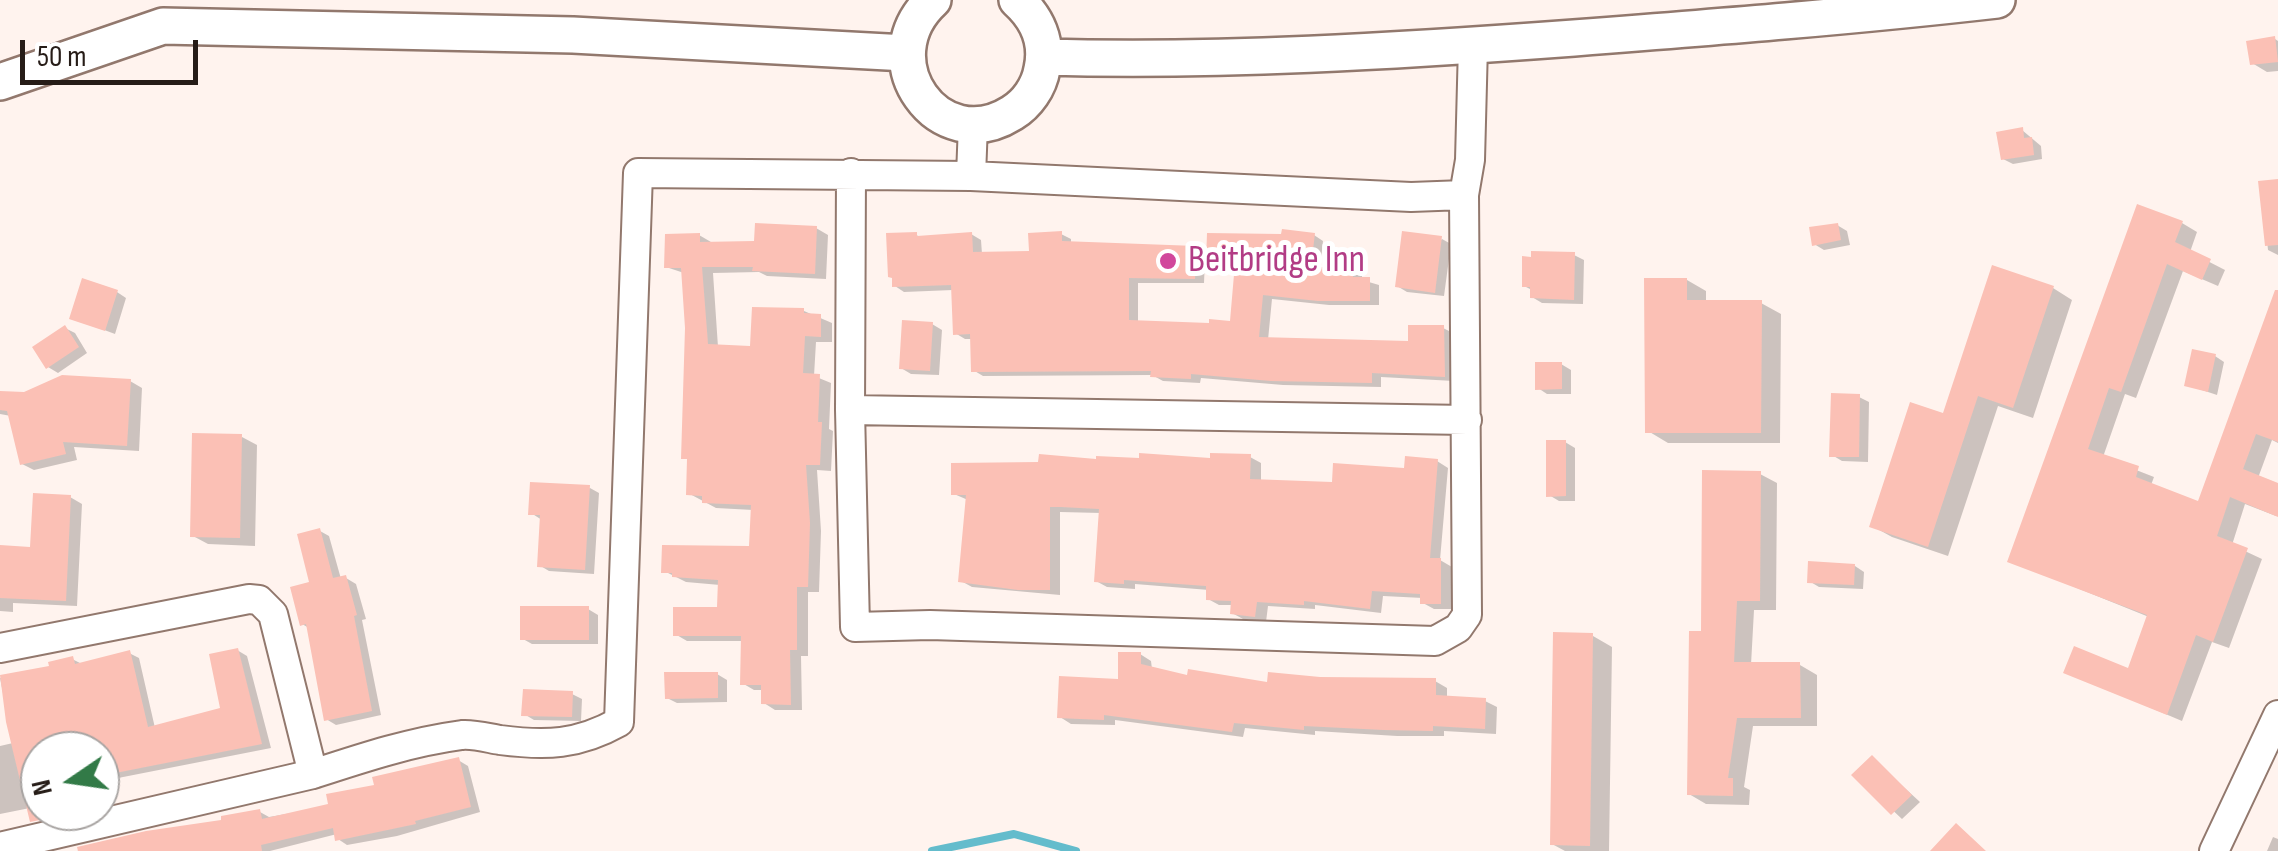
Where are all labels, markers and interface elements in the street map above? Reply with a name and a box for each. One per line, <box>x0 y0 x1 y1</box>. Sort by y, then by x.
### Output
scale bar <box>25 20 202 82</box>
text: 50 m <box>37 39 86 75</box>
place label: Beitbridge Inn <box>1188 238 1365 284</box>
marker: Beitbridge Inn <box>1157 250 1179 272</box>
north arrow <box>20 731 120 831</box>
text: N <box>24 776 60 798</box>

